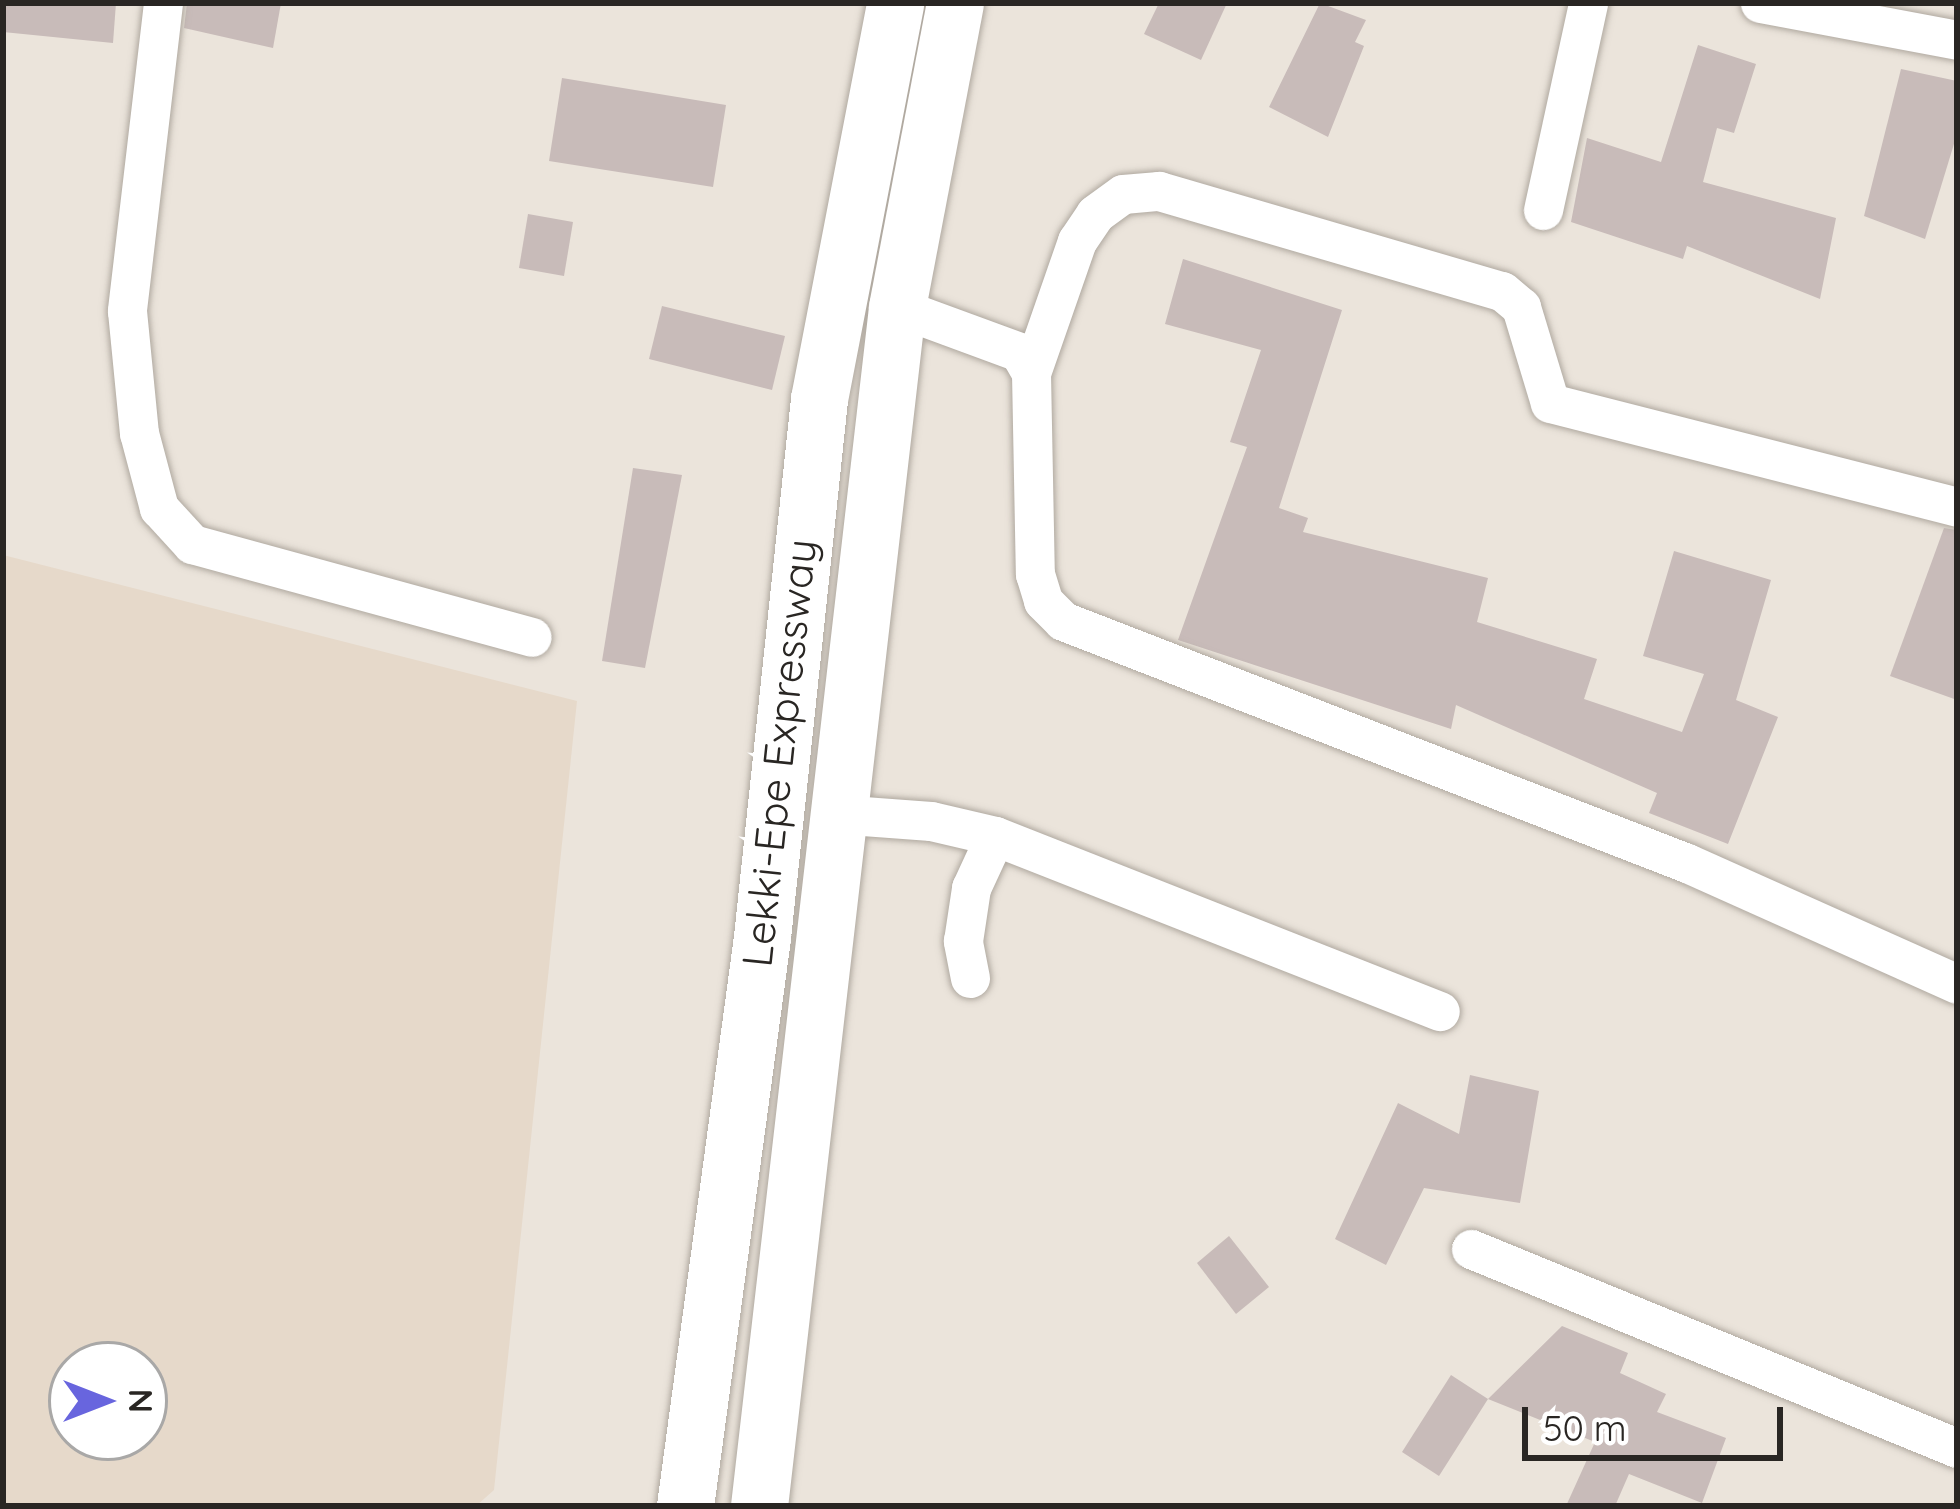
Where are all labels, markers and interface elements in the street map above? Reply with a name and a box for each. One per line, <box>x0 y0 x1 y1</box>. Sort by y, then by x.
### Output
street label: Lekki-Epe Expressway <box>731 537 827 969</box>
north arrow <box>48 1341 168 1461</box>
scale bar <box>1528 1383 1789 1457</box>
text: N <box>121 1389 162 1413</box>
text: 50 m <box>1543 1405 1627 1450</box>

